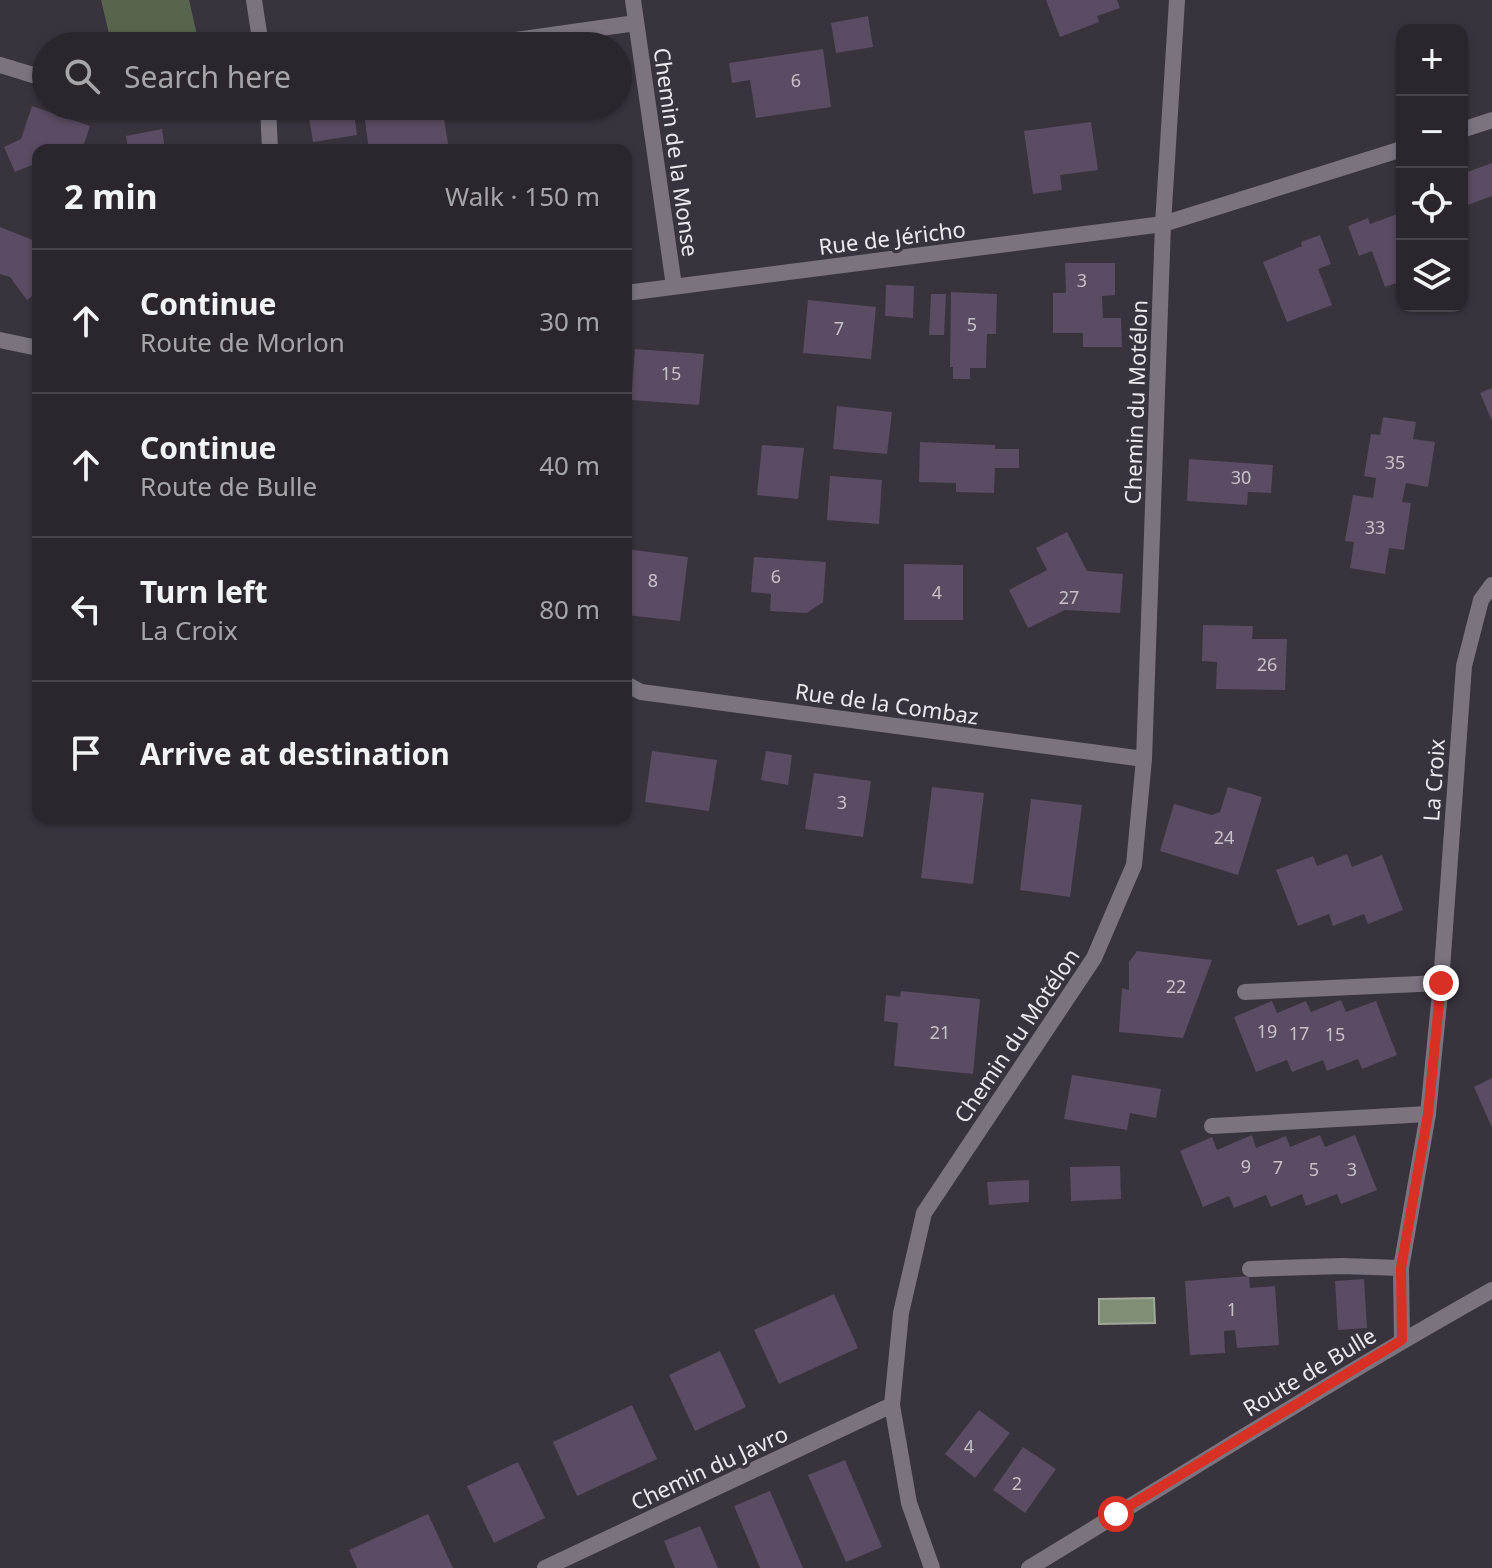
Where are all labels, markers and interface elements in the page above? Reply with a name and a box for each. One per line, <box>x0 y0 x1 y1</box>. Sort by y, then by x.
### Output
map controls <box>1396 24 1468 312</box>
button: + <box>1396 24 1468 96</box>
search box <box>32 32 632 120</box>
street label: Chemin de la Monse <box>647 46 707 258</box>
icon: search <box>60 54 104 98</box>
text: Search here <box>124 56 291 97</box>
house number: 6 <box>791 68 801 92</box>
button: − <box>1396 96 1468 168</box>
button: locate <box>1396 168 1468 240</box>
text: 2 min <box>64 173 158 219</box>
text: Walk · 150 m <box>445 178 600 214</box>
street label: Rue de Jéricho <box>817 213 967 261</box>
button: layers <box>1396 240 1468 312</box>
house number: 3 <box>1077 268 1087 292</box>
text: Continue <box>140 283 276 324</box>
icon: ahead <box>64 299 108 343</box>
street label: Chemin du Motélon <box>1116 299 1154 505</box>
text: 30 m <box>539 303 600 339</box>
house number: 5 <box>967 312 977 336</box>
house number: 7 <box>834 316 844 340</box>
text: Route de Morlon <box>140 324 345 360</box>
house number: 15 <box>661 361 681 385</box>
text: Continue <box>140 427 276 468</box>
icon: ahead <box>64 443 108 487</box>
text: 40 m <box>539 447 600 483</box>
house number: 35 <box>1385 450 1405 474</box>
house number: 30 <box>1231 465 1251 489</box>
text: Route de Bulle <box>140 468 317 504</box>
house number: 33 <box>1365 515 1385 539</box>
house number: 6 <box>771 564 781 588</box>
house number: 8 <box>648 568 658 592</box>
text: Turn left <box>140 571 268 612</box>
house number: 4 <box>932 580 942 604</box>
house number: 27 <box>1059 585 1079 609</box>
icon: left <box>64 587 108 631</box>
text: 80 m <box>539 591 600 627</box>
text: La Croix <box>140 612 238 648</box>
house number: 26 <box>1257 652 1277 676</box>
street label: Rue de la Combaz <box>793 675 981 731</box>
icon: arrive <box>64 731 108 775</box>
text: Arrive at destination <box>140 733 450 774</box>
street label: La Croix <box>1415 737 1451 822</box>
house number: 3 <box>837 790 847 814</box>
house number: 24 <box>1214 825 1234 849</box>
street label: Chemin du Motélon <box>946 942 1086 1128</box>
route end <box>1423 965 1459 1001</box>
house number: 22 <box>1166 974 1186 998</box>
house number: 19 <box>1257 1019 1277 1043</box>
house number: 21 <box>930 1020 950 1044</box>
house number: 17 <box>1289 1021 1309 1045</box>
house number: 15 <box>1325 1022 1345 1046</box>
house number: 9 <box>1241 1154 1251 1178</box>
house number: 7 <box>1273 1155 1283 1179</box>
house number: 5 <box>1309 1157 1319 1181</box>
house number: 3 <box>1347 1157 1357 1181</box>
house number: 1 <box>1227 1297 1237 1321</box>
street label: Route de Bulle <box>1237 1320 1381 1422</box>
street label: Chemin du Javro <box>626 1418 792 1516</box>
house number: 4 <box>964 1434 974 1458</box>
house number: 2 <box>1012 1471 1022 1495</box>
route start <box>1098 1496 1134 1532</box>

